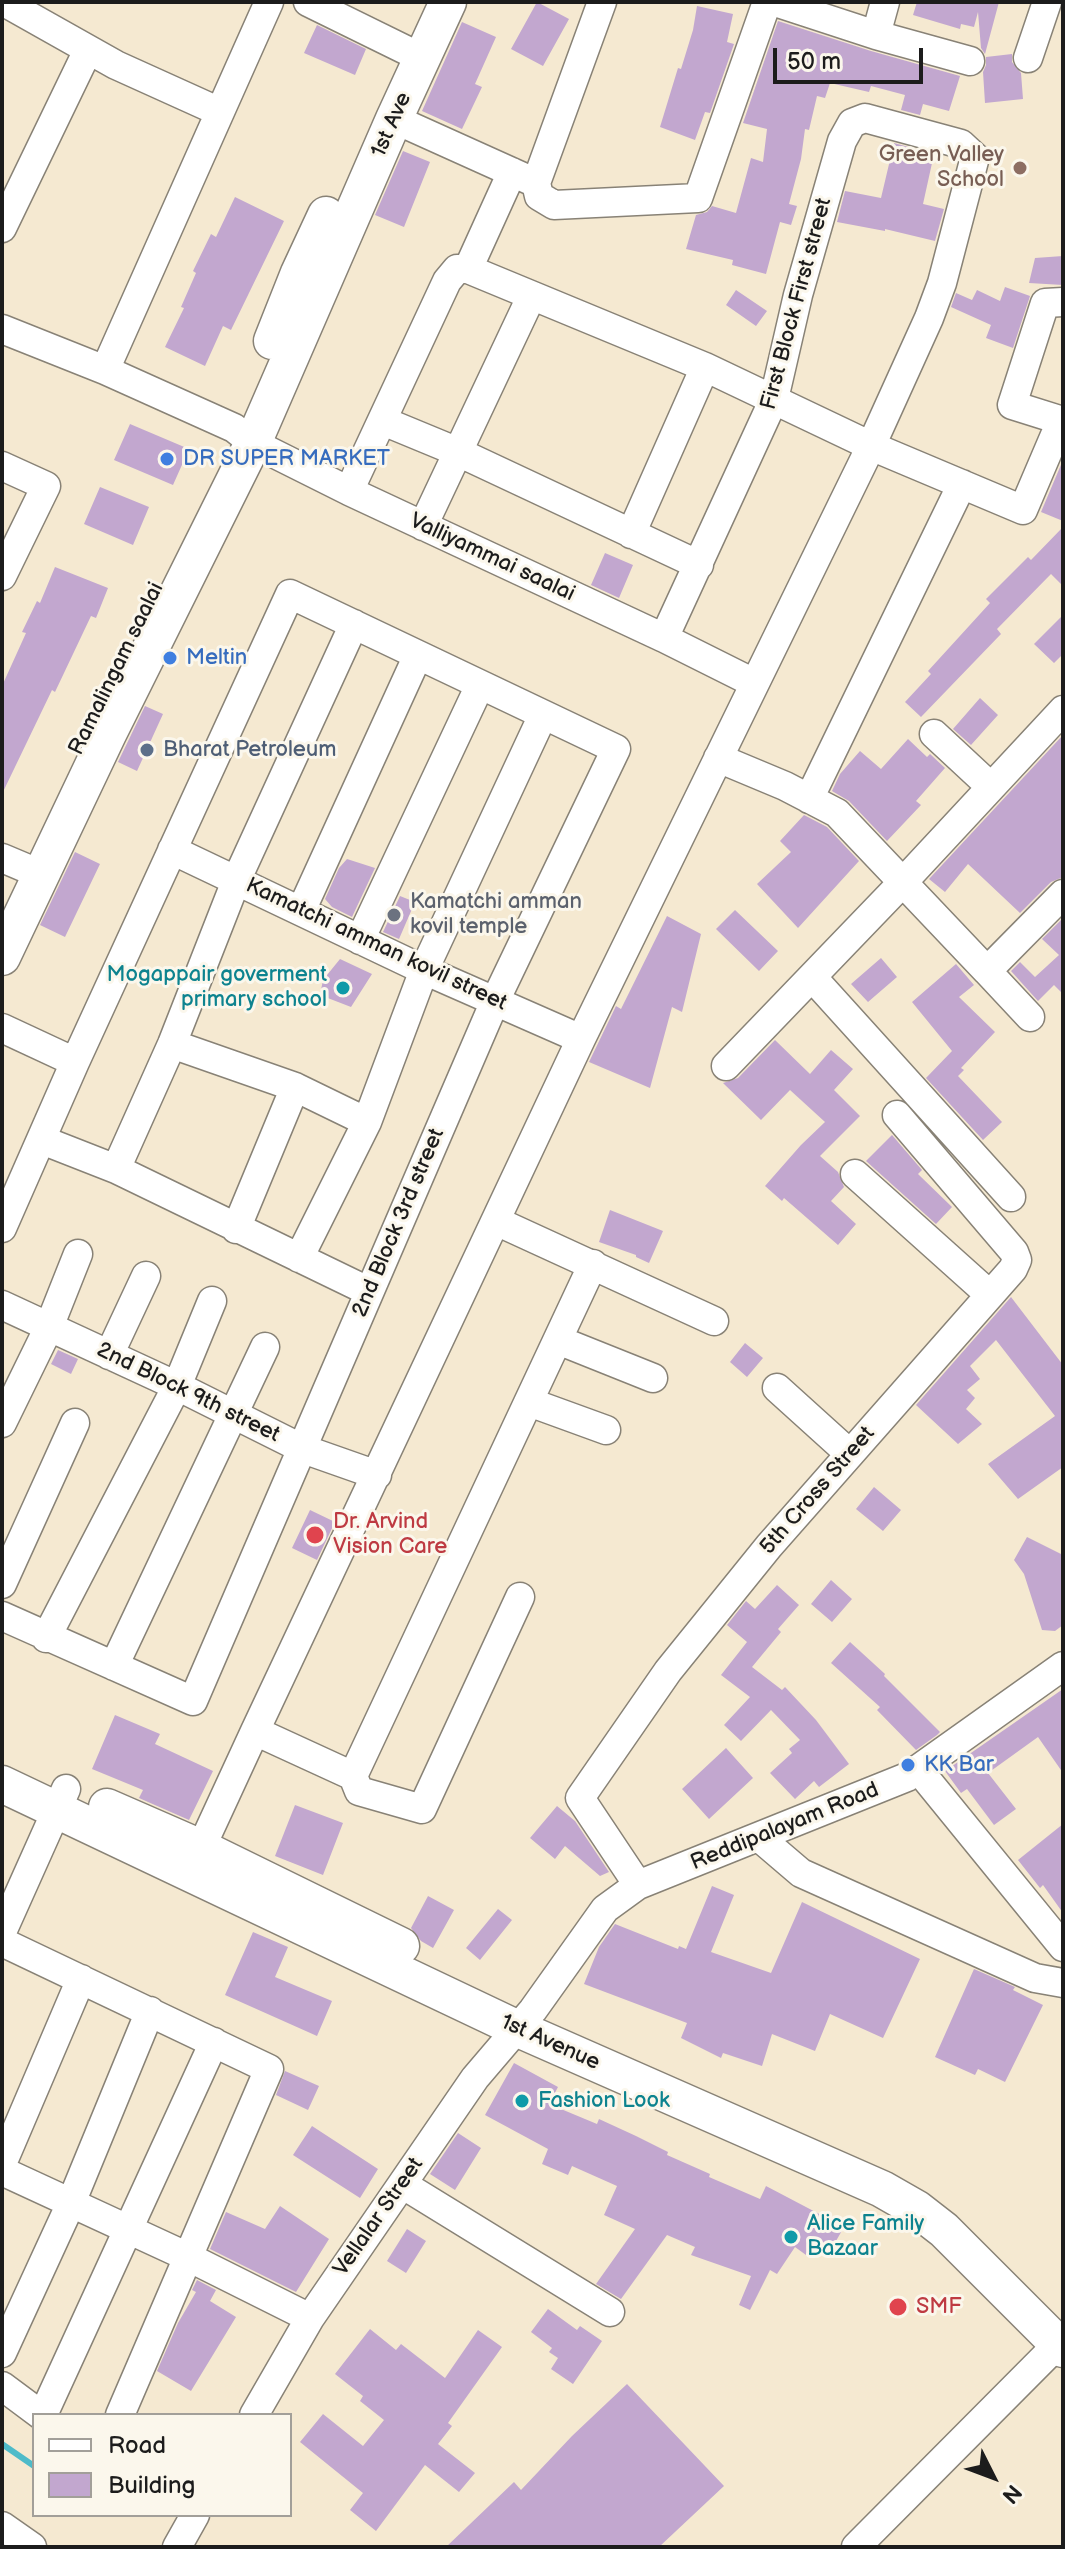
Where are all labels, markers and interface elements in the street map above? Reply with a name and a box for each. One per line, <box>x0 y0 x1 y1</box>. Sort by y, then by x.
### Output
scale bar <box>777 32 927 82</box>
text: 50 m <box>787 47 841 76</box>
street label: 1st Ave <box>366 88 418 162</box>
place label: Green Valley School <box>879 142 1004 194</box>
marker: Green Valley School <box>1011 159 1029 177</box>
street label: First Block First street <box>756 195 838 413</box>
place label: DR SUPER MARKET <box>183 446 390 472</box>
marker: DR SUPER MARKET <box>158 450 176 468</box>
street label: Valliyammai saalai <box>405 508 579 608</box>
street label: Ramalingam saalai <box>64 578 170 760</box>
place label: Meltin <box>186 645 247 671</box>
marker: Meltin <box>161 649 179 667</box>
place label: Bharat Petroleum <box>163 737 336 763</box>
marker: Bharat Petroleum <box>138 741 156 759</box>
street label: Kamatchi amman kovil street <box>241 873 511 1017</box>
place label: Kamatchi amman kovil temple <box>410 889 582 940</box>
marker: Kamatchi amman kovil temple <box>385 906 403 924</box>
place label: Mogappair goverment primary school <box>107 962 327 1014</box>
marker: Mogappair goverment primary school <box>334 979 352 997</box>
street label: 2nd Block 3rd street <box>347 1125 451 1321</box>
street label: 2nd Block 9th street <box>92 1337 284 1449</box>
street label: 5th Cross Street <box>755 1421 881 1561</box>
place label: Dr. Arvind Vision Care <box>333 1509 447 1560</box>
marker: Dr. Arvind Vision Care <box>304 1524 326 1546</box>
place label: KK Bar <box>924 1752 994 1778</box>
marker: KK Bar <box>899 1756 917 1774</box>
street label: Reddipalayam Road <box>687 1777 883 1877</box>
street label: 1st Avenue <box>496 2009 604 2077</box>
place label: Fashion Look <box>538 2088 670 2114</box>
marker: Fashion Look <box>513 2092 531 2110</box>
street label: Vellalar Street <box>328 2153 430 2281</box>
place label: Alice Family Bazaar <box>807 2211 924 2262</box>
marker: Alice Family Bazaar <box>782 2228 800 2246</box>
place label: SMF <box>916 2294 961 2320</box>
marker: SMF <box>887 2296 909 2318</box>
legend <box>32 2413 292 2517</box>
text: Road <box>108 2431 166 2460</box>
north arrow <box>953 2437 1033 2517</box>
text: Building <box>108 2471 195 2500</box>
text: N <box>996 2478 1027 2509</box>

